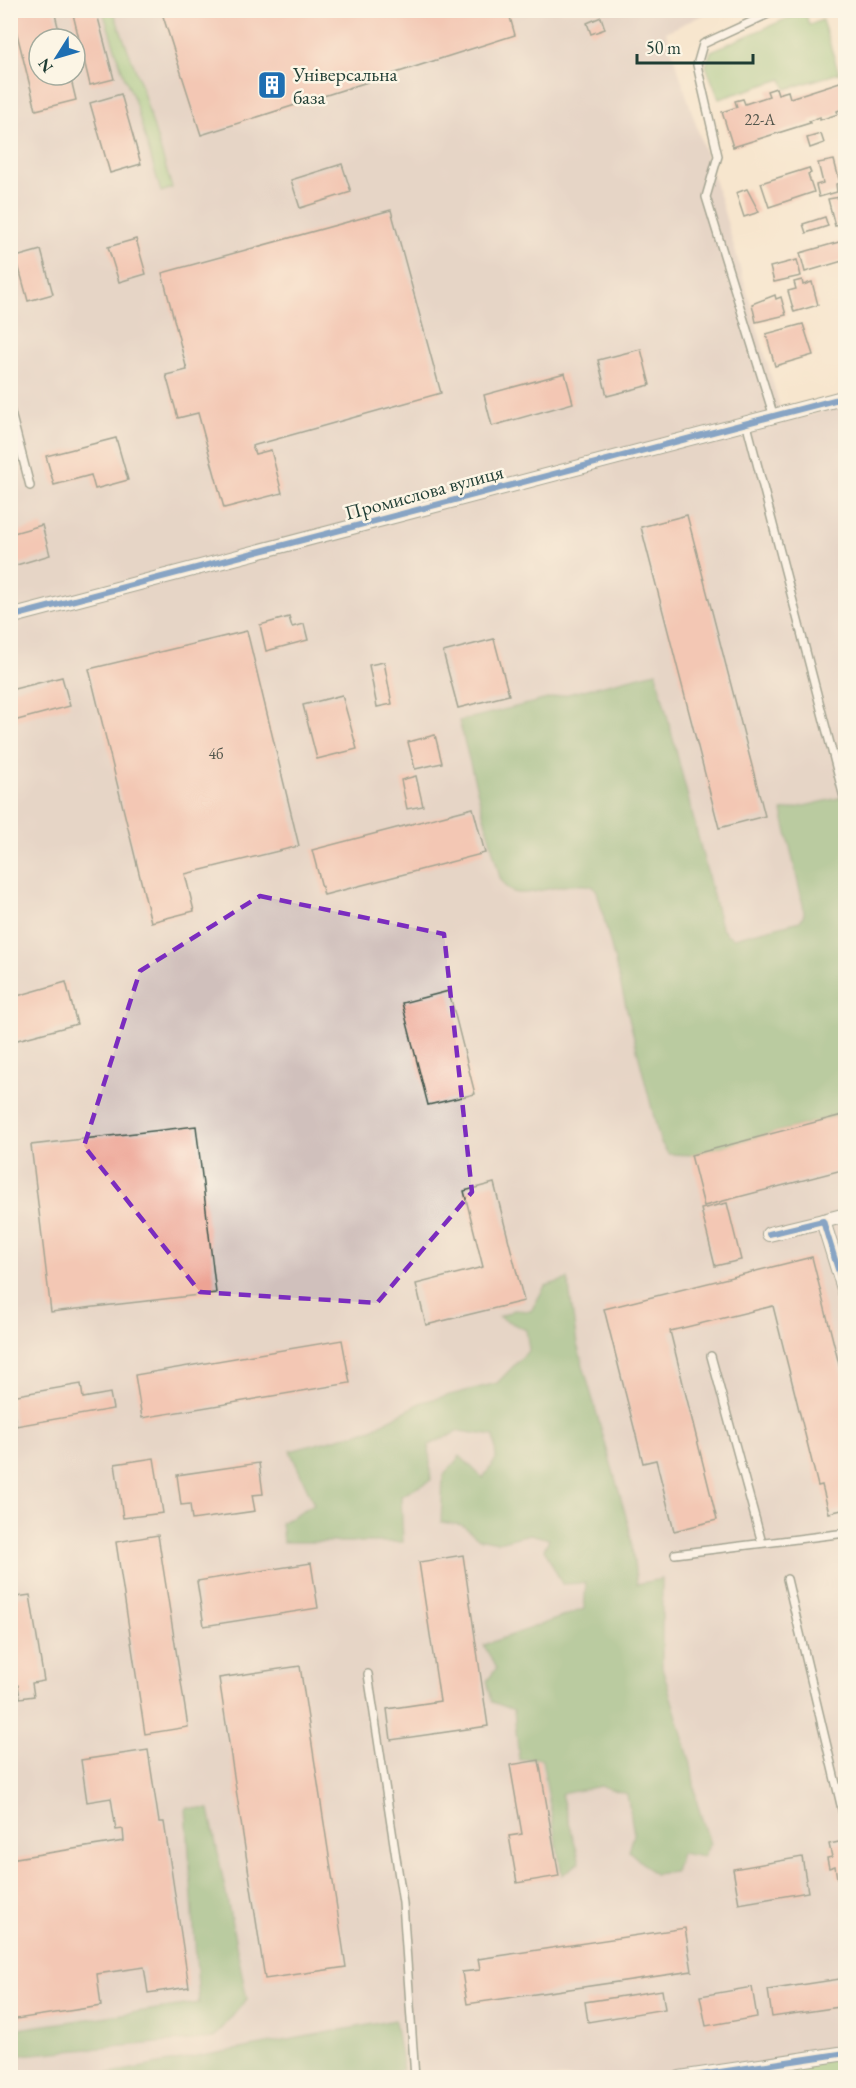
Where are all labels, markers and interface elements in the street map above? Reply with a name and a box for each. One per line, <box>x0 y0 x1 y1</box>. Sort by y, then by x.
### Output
north arrow <box>27 27 87 87</box>
scale bar <box>637 27 752 65</box>
text: 50 m <box>646 36 681 59</box>
text: N <box>33 54 58 77</box>
place label: Універсальна база <box>292 61 398 110</box>
building icon: Універсальна база <box>256 69 288 101</box>
house number: 22-А <box>745 109 776 130</box>
street label: Промислова вулиця <box>342 458 506 526</box>
house number: 4б <box>208 743 224 764</box>

